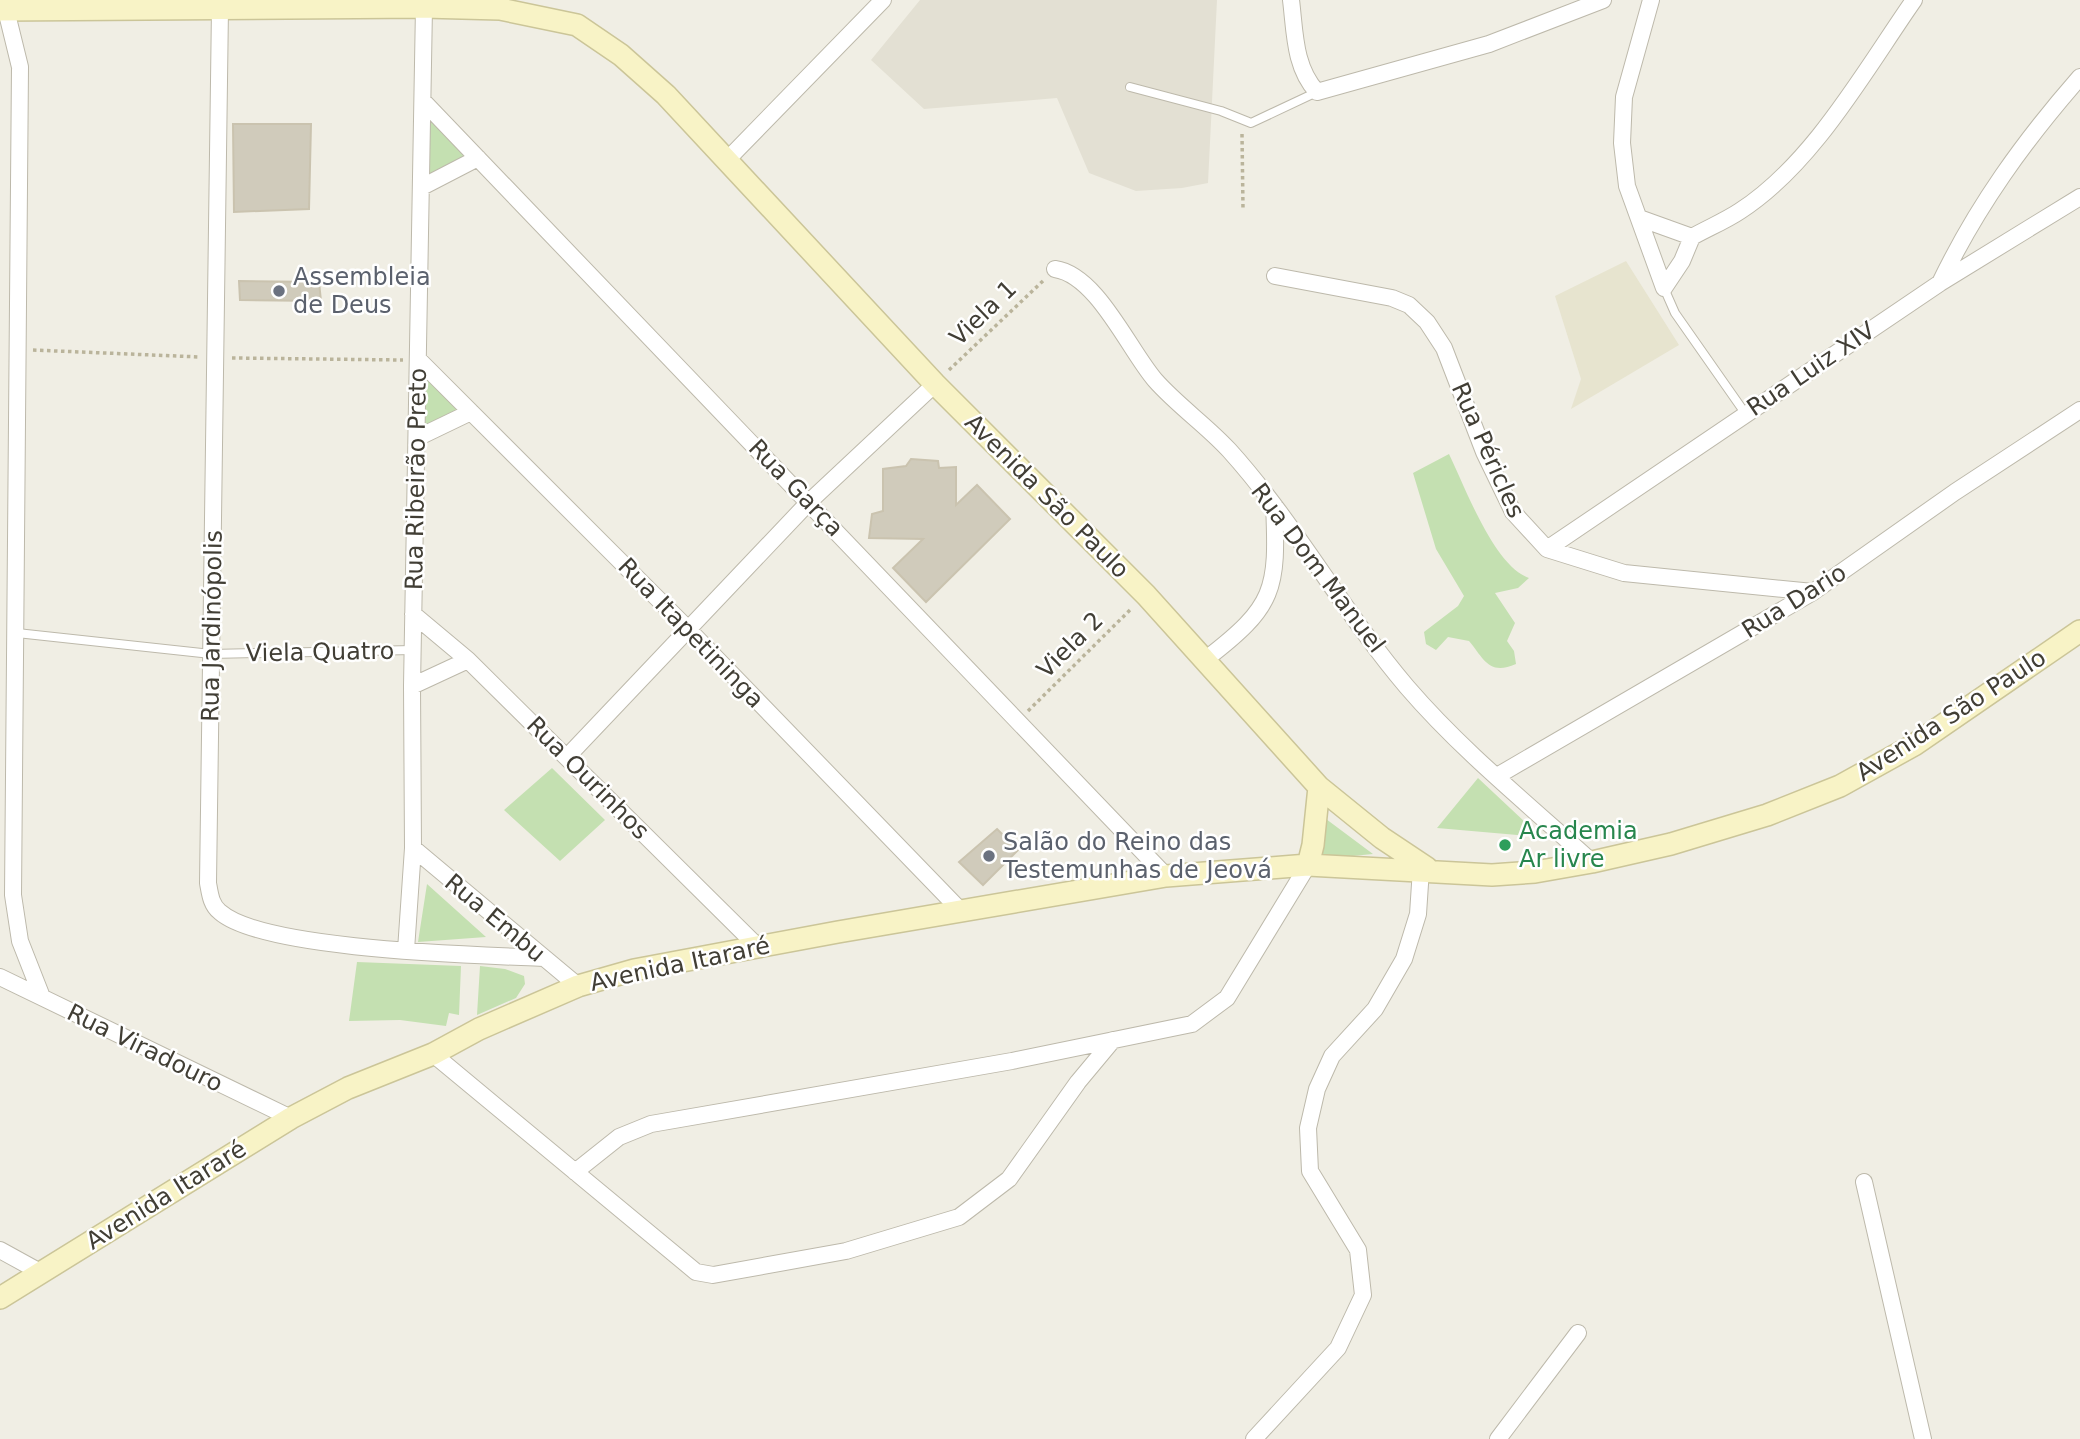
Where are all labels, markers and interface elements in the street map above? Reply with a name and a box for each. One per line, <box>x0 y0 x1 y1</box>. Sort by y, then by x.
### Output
place label: Assembleia de Deus <box>293 263 431 319</box>
street label: Viela 1 <box>944 275 1022 351</box>
marker: Assembleia de Deus <box>271 283 287 299</box>
street label: Rua Luiz XIV <box>1742 316 1881 422</box>
street label: Rua Ribeirão Preto <box>400 368 432 590</box>
street label: Rua Péricles <box>1446 378 1530 522</box>
street label: Avenida São Paulo <box>959 408 1135 584</box>
street label: Rua Garça <box>743 434 849 542</box>
street label: Rua Dom Manuel <box>1245 478 1391 658</box>
street label: Rua Jardinópolis <box>196 530 228 722</box>
street label: Rua Itapetininga <box>612 552 770 714</box>
street label: Rua Dario <box>1737 558 1851 644</box>
street label: Viela 2 <box>1031 606 1109 684</box>
street label: Viela Quatro <box>245 637 395 667</box>
street label: Avenida São Paulo <box>1851 643 2051 787</box>
street label: Rua Ourinhos <box>521 711 655 845</box>
place label: Academia Ar livre <box>1519 817 1638 873</box>
place label: Salão do Reino das Testemunhas de Jeová <box>1002 828 1272 884</box>
marker: Academia Ar livre <box>1497 837 1513 853</box>
marker: Salão do Reino das Testemunhas de Jeová <box>981 848 997 864</box>
street label: Rua Embu <box>439 868 551 968</box>
street label: Avenida Itararé <box>587 931 773 997</box>
street label: Rua Viradouro <box>63 998 227 1098</box>
street label: Avenida Itararé <box>81 1135 251 1255</box>

